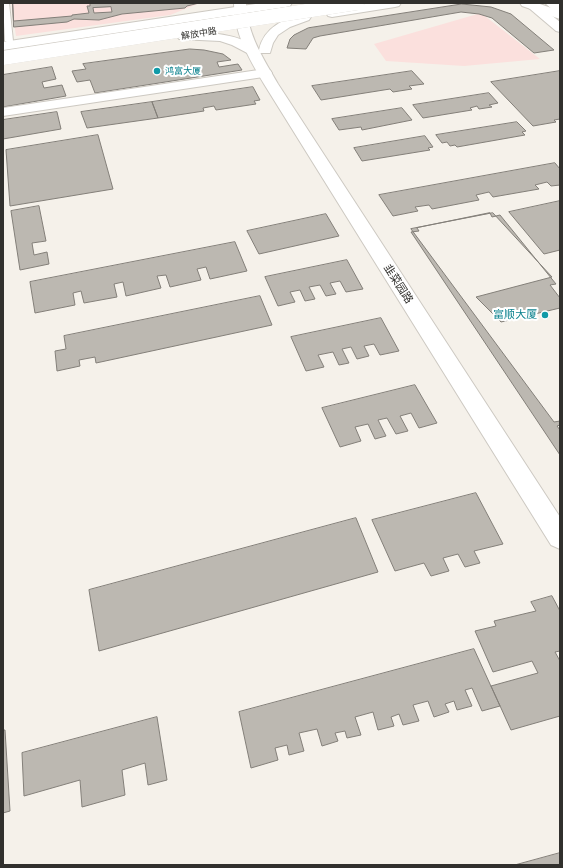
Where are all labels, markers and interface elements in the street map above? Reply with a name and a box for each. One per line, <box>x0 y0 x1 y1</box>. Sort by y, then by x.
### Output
street label: 解放中路 <box>180 26 218 42</box>
marker: 鸿富大厦 <box>152 66 162 76</box>
place label: 鸿富大厦 <box>165 66 201 76</box>
street label: 韭菜园路 <box>380 262 416 306</box>
place label: 富顺大厦 <box>493 308 537 322</box>
marker: 富顺大厦 <box>540 310 550 320</box>

